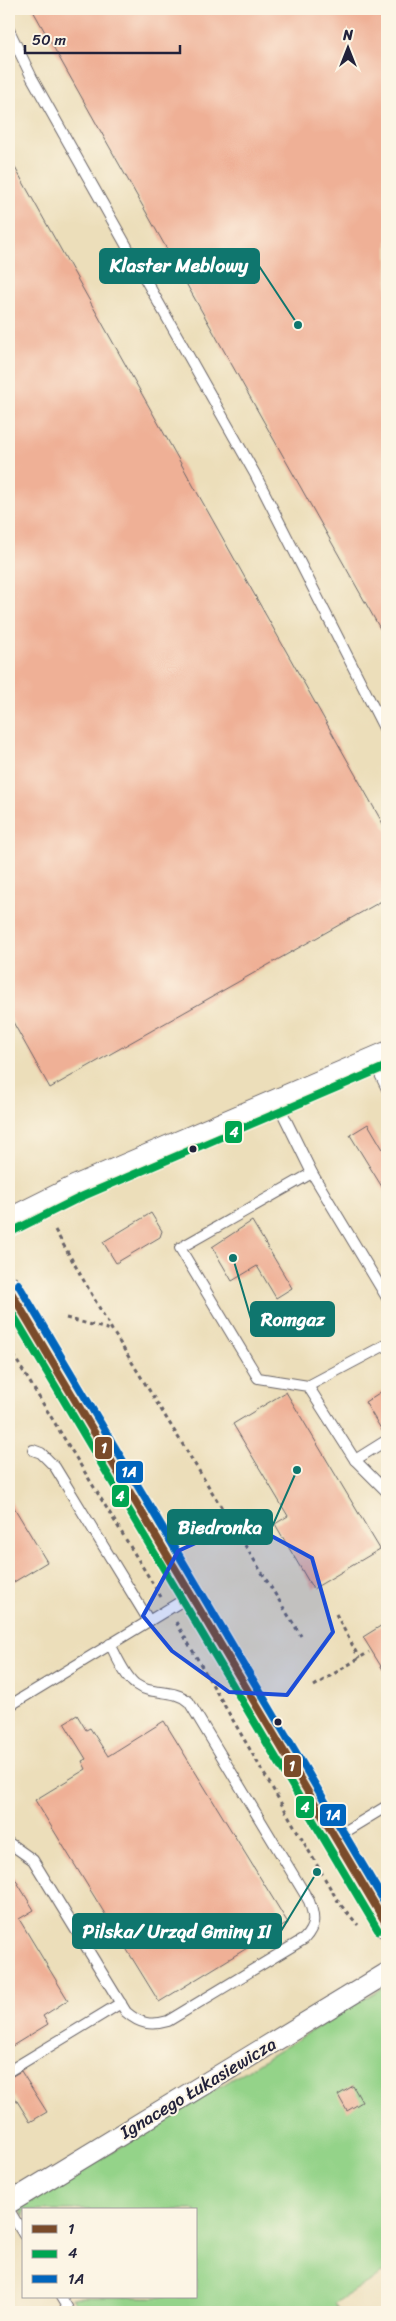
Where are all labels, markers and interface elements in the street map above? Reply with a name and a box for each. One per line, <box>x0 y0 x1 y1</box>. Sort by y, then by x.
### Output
scale bar <box>25 22 180 54</box>
north arrow <box>324 22 374 72</box>
text: N <box>342 23 353 48</box>
text: 50 m <box>32 27 67 53</box>
callout: Klaster Meblowy <box>100 249 259 283</box>
text: Klaster Meblowy <box>109 249 249 282</box>
line badge: 4 <box>224 1120 243 1144</box>
text: 4 <box>229 1120 239 1145</box>
unlabelled marker <box>188 1144 198 1154</box>
callout: Romgaz <box>251 1302 334 1336</box>
text: Romgaz <box>260 1303 326 1336</box>
line badge: 1 <box>94 1436 113 1460</box>
text: 1 <box>101 1436 107 1461</box>
line badge: 1A <box>115 1460 144 1484</box>
text: 1A <box>121 1460 137 1485</box>
line badge: 4 <box>111 1484 130 1508</box>
text: 4 <box>115 1484 125 1509</box>
callout: Biedronka <box>168 1510 272 1544</box>
text: Biedronka <box>178 1511 263 1544</box>
unlabelled marker <box>273 1717 283 1727</box>
line badge: 1 <box>283 1754 302 1778</box>
text: 1 <box>289 1754 295 1779</box>
line badge: 4 <box>295 1795 315 1819</box>
text: 4 <box>300 1795 310 1820</box>
line badge: 1A <box>319 1803 347 1827</box>
text: 1A <box>325 1803 341 1828</box>
callout: Pilska/ Urząd Gminy II <box>73 1914 281 1948</box>
text: Pilska/ Urząd Gminy II <box>83 1915 273 1948</box>
street label: Ignacego Łukasiewicza <box>113 2028 283 2148</box>
legend <box>22 2208 198 2298</box>
text: 1 <box>68 2216 74 2242</box>
text: 4 <box>68 2240 77 2266</box>
text: 1A <box>68 2266 84 2292</box>

